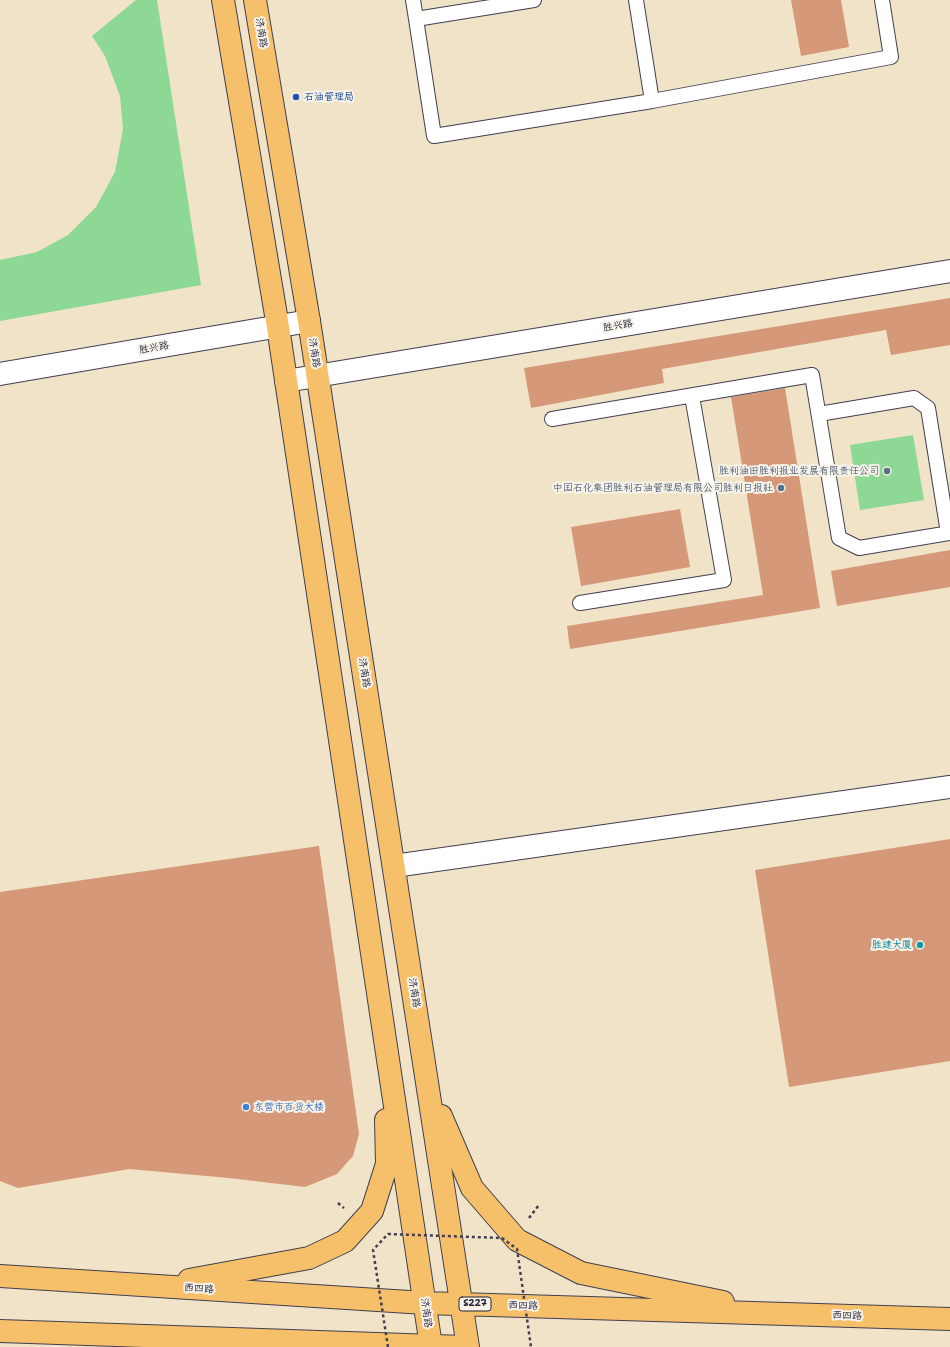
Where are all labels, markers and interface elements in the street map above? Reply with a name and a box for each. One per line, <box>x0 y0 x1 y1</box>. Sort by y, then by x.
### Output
street label: 济南路 <box>253 17 269 49</box>
place label: 石油管理局 <box>304 91 354 103</box>
marker: 石油管理局 <box>291 92 301 102</box>
street label: 胜兴路 <box>602 318 634 334</box>
street label: 济南路 <box>306 337 322 369</box>
street label: 胜兴路 <box>138 339 170 357</box>
place label: 胜利油田胜利报业发展有限责任公司 <box>719 465 879 477</box>
marker: 胜利油田胜利报业发展有限责任公司 <box>882 466 892 476</box>
place label: 中国石化集团胜利石油管理局有限公司胜利日报社 <box>553 482 773 494</box>
marker: 中国石化集团胜利石油管理局有限公司胜利日报社 <box>776 483 786 493</box>
street label: 济南路 <box>356 657 372 689</box>
place label: 胜建大厦 <box>872 939 912 951</box>
marker: 胜建大厦 <box>915 940 925 950</box>
street label: 济南路 <box>406 977 422 1009</box>
place label: 东营市百货大楼 <box>254 1101 324 1113</box>
marker: 东营市百货大楼 <box>241 1102 251 1112</box>
street label: 西四路 <box>184 1282 214 1296</box>
street label: 济南路 <box>418 1297 434 1329</box>
road number: S227 <box>459 1297 491 1311</box>
street label: 西四路 <box>508 1299 538 1313</box>
street label: 西四路 <box>832 1309 862 1323</box>

